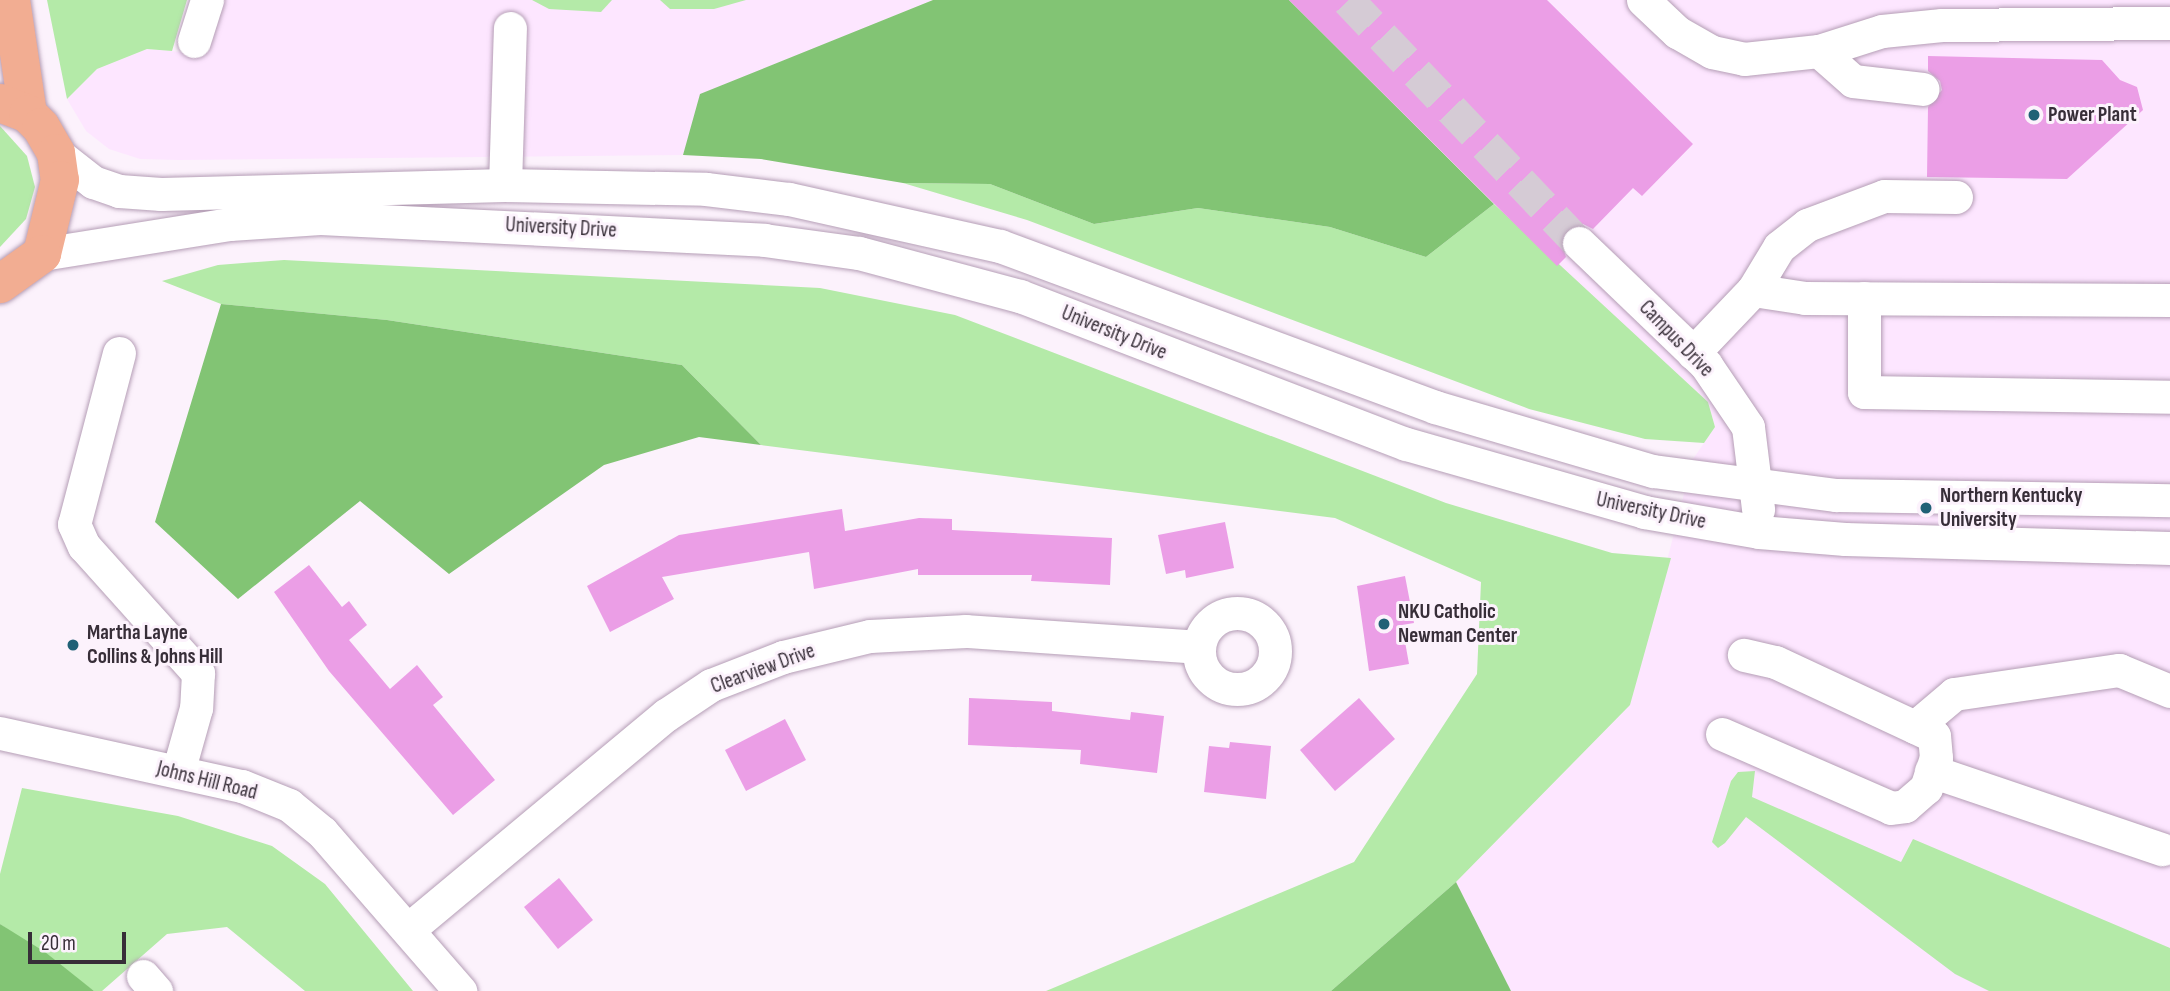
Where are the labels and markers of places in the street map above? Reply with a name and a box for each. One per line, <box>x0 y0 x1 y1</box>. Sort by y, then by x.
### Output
place label: Power Plant <box>2048 102 2137 128</box>
marker: Power Plant <box>2026 107 2042 123</box>
place label: Northern Kentucky University <box>1940 483 2082 533</box>
marker: Northern Kentucky University <box>1918 500 1934 516</box>
place label: NKU Catholic Newman Center <box>1398 599 1517 649</box>
marker: NKU Catholic Newman Center <box>1376 616 1392 632</box>
place label: Martha Layne Collins & Johns Hill <box>87 620 223 670</box>
marker: Martha Layne Collins & Johns Hill <box>65 637 81 653</box>

